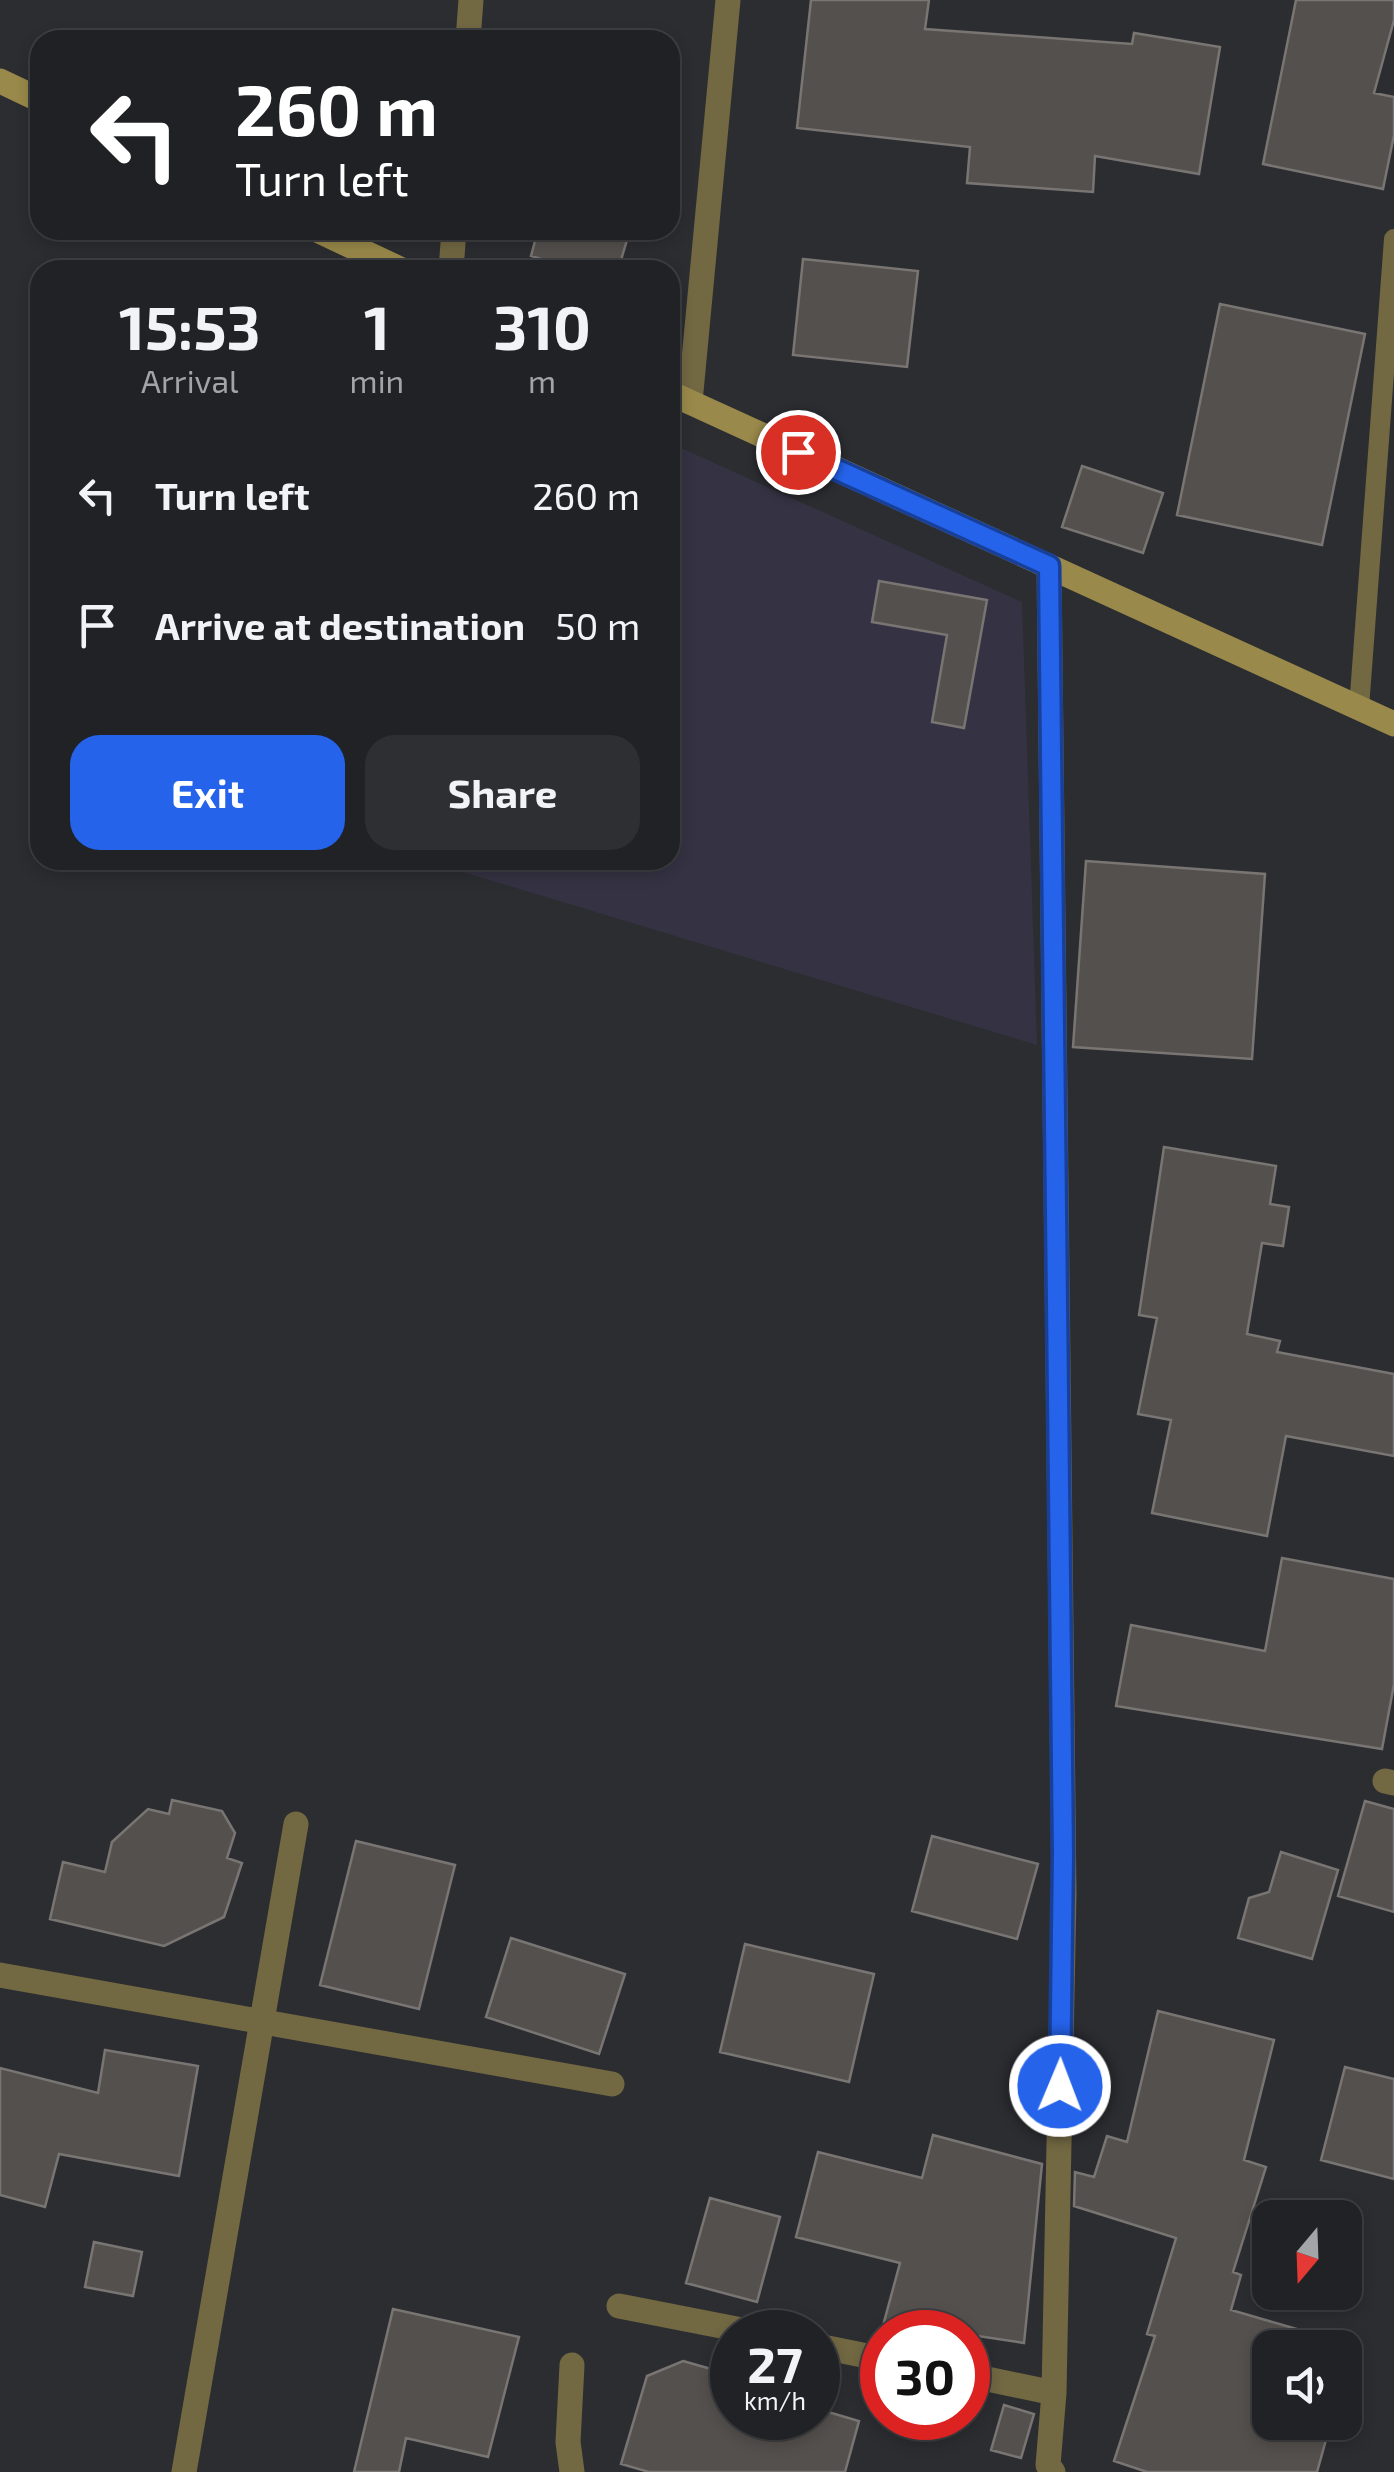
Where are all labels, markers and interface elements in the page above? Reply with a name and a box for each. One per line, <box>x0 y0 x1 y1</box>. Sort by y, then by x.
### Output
text: 260 m <box>235 66 438 150</box>
icon: left <box>70 70 200 200</box>
text: Turn left <box>235 151 409 205</box>
text: 15:53 <box>119 290 261 362</box>
text: 1 <box>364 290 390 362</box>
text: 310 <box>493 290 591 362</box>
text: Arrival <box>141 361 239 399</box>
text: min <box>350 361 404 399</box>
text: m <box>528 361 556 399</box>
pin <box>756 410 841 495</box>
icon: arrive <box>771 425 826 480</box>
icon: left <box>70 468 125 523</box>
text: Turn left <box>155 472 310 518</box>
text: 260 m <box>532 472 640 518</box>
icon: arrive <box>70 598 125 653</box>
text: Arrive at destination <box>155 602 525 648</box>
text: 50 m <box>555 602 640 648</box>
button: Exit <box>70 735 345 850</box>
button: Share <box>365 735 640 850</box>
position arrow <box>1008 2034 1112 2138</box>
north arrow <box>1252 2200 1362 2310</box>
map controls <box>1252 2200 1362 2440</box>
speed limit sign: 30 <box>860 2310 990 2440</box>
button: sound <box>1252 2330 1362 2440</box>
text: 27 <box>747 2333 803 2393</box>
text: km/h <box>744 2385 806 2415</box>

